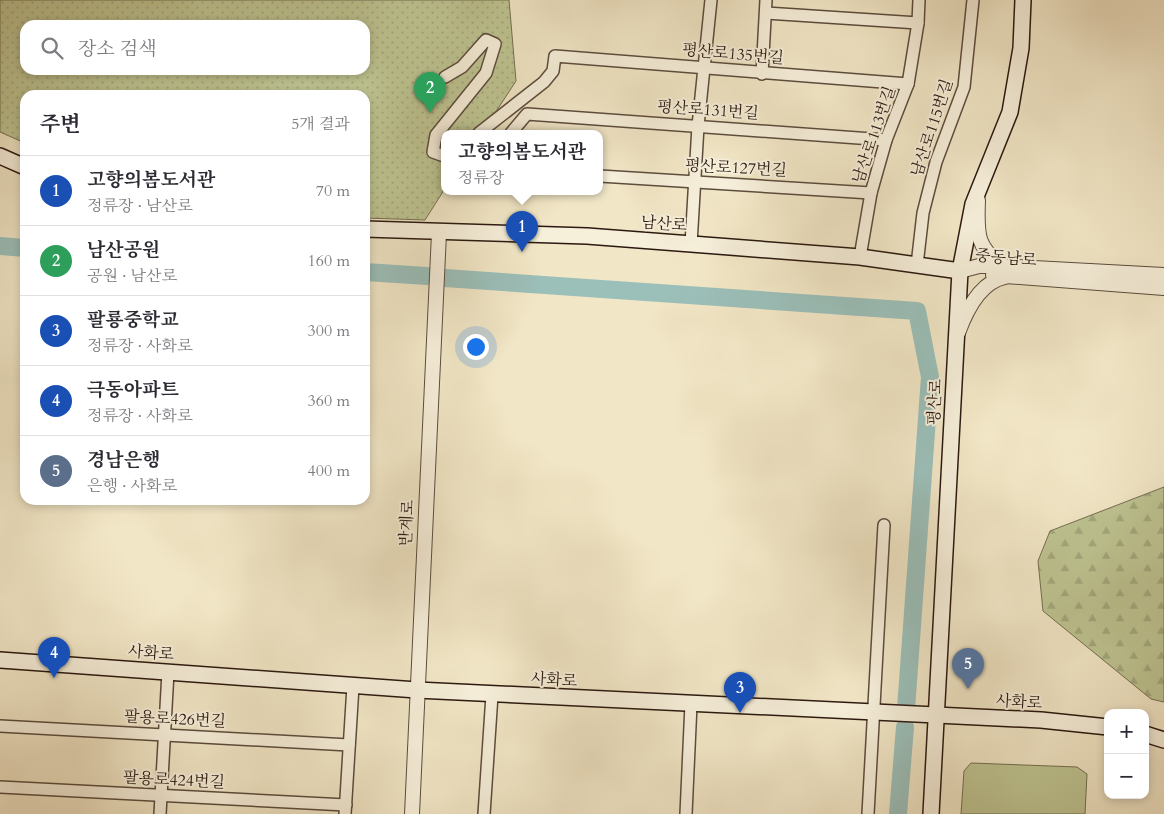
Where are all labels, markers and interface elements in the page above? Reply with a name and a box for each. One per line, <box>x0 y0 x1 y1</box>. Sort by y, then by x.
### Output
search box <box>20 20 370 75</box>
icon: search <box>38 34 66 62</box>
text: 장소 검색 <box>78 36 157 62</box>
street label: 평산로135번길 <box>681 39 785 69</box>
pin: 2 <box>414 72 446 113</box>
street label: 남산로115번길 <box>906 76 958 180</box>
street label: 남산로113번길 <box>847 83 901 187</box>
street label: 평산로131번길 <box>656 95 760 125</box>
text: 주변 <box>40 110 81 139</box>
text: 5개 결과 <box>291 113 350 135</box>
popup <box>441 130 603 195</box>
text: 고향의봄도서관 <box>458 139 586 165</box>
street label: 평산로127번길 <box>685 154 787 182</box>
text: 고향의봄도서관 <box>87 167 215 193</box>
text: 정류장 <box>458 167 504 189</box>
text: 1 <box>52 180 60 202</box>
text: 70 m <box>316 180 350 202</box>
text: 정류장 · 남산로 <box>87 195 192 217</box>
pin: 1 <box>506 211 538 252</box>
street label: 남산로 <box>640 211 688 237</box>
text: 남산공원 <box>87 237 160 263</box>
street label: 중동남로 <box>974 244 1038 272</box>
text: 2 <box>52 250 60 272</box>
text: 160 m <box>308 250 350 272</box>
text: 공원 · 남산로 <box>87 265 177 287</box>
text: 팔룡중학교 <box>87 307 179 333</box>
text: 3 <box>52 320 60 342</box>
text: 300 m <box>308 320 350 342</box>
your location <box>463 334 489 360</box>
text: 정류장 · 사화로 <box>87 335 192 357</box>
text: 극동아파트 <box>87 377 179 403</box>
street label: 평산로 <box>923 378 947 426</box>
text: 4 <box>52 390 60 412</box>
text: 360 m <box>308 390 350 412</box>
text: 정류장 · 사화로 <box>87 405 192 427</box>
text: 경남은행 <box>87 447 160 473</box>
text: 5 <box>52 460 60 482</box>
text: 400 m <box>308 460 350 482</box>
text: 은행 · 사화로 <box>87 475 177 497</box>
street label: 반계로 <box>395 499 419 547</box>
pin: 4 <box>38 637 70 678</box>
street label: 사화로 <box>127 640 175 666</box>
pin: 5 <box>952 648 984 689</box>
street label: 사화로 <box>530 668 578 692</box>
pin: 3 <box>724 672 756 713</box>
street label: 사화로 <box>995 690 1043 714</box>
street label: 팔용로426번길 <box>124 705 226 733</box>
map controls <box>1104 709 1149 799</box>
button: + <box>1104 709 1149 754</box>
button: − <box>1104 754 1149 799</box>
street label: 팔용로424번길 <box>123 766 225 794</box>

